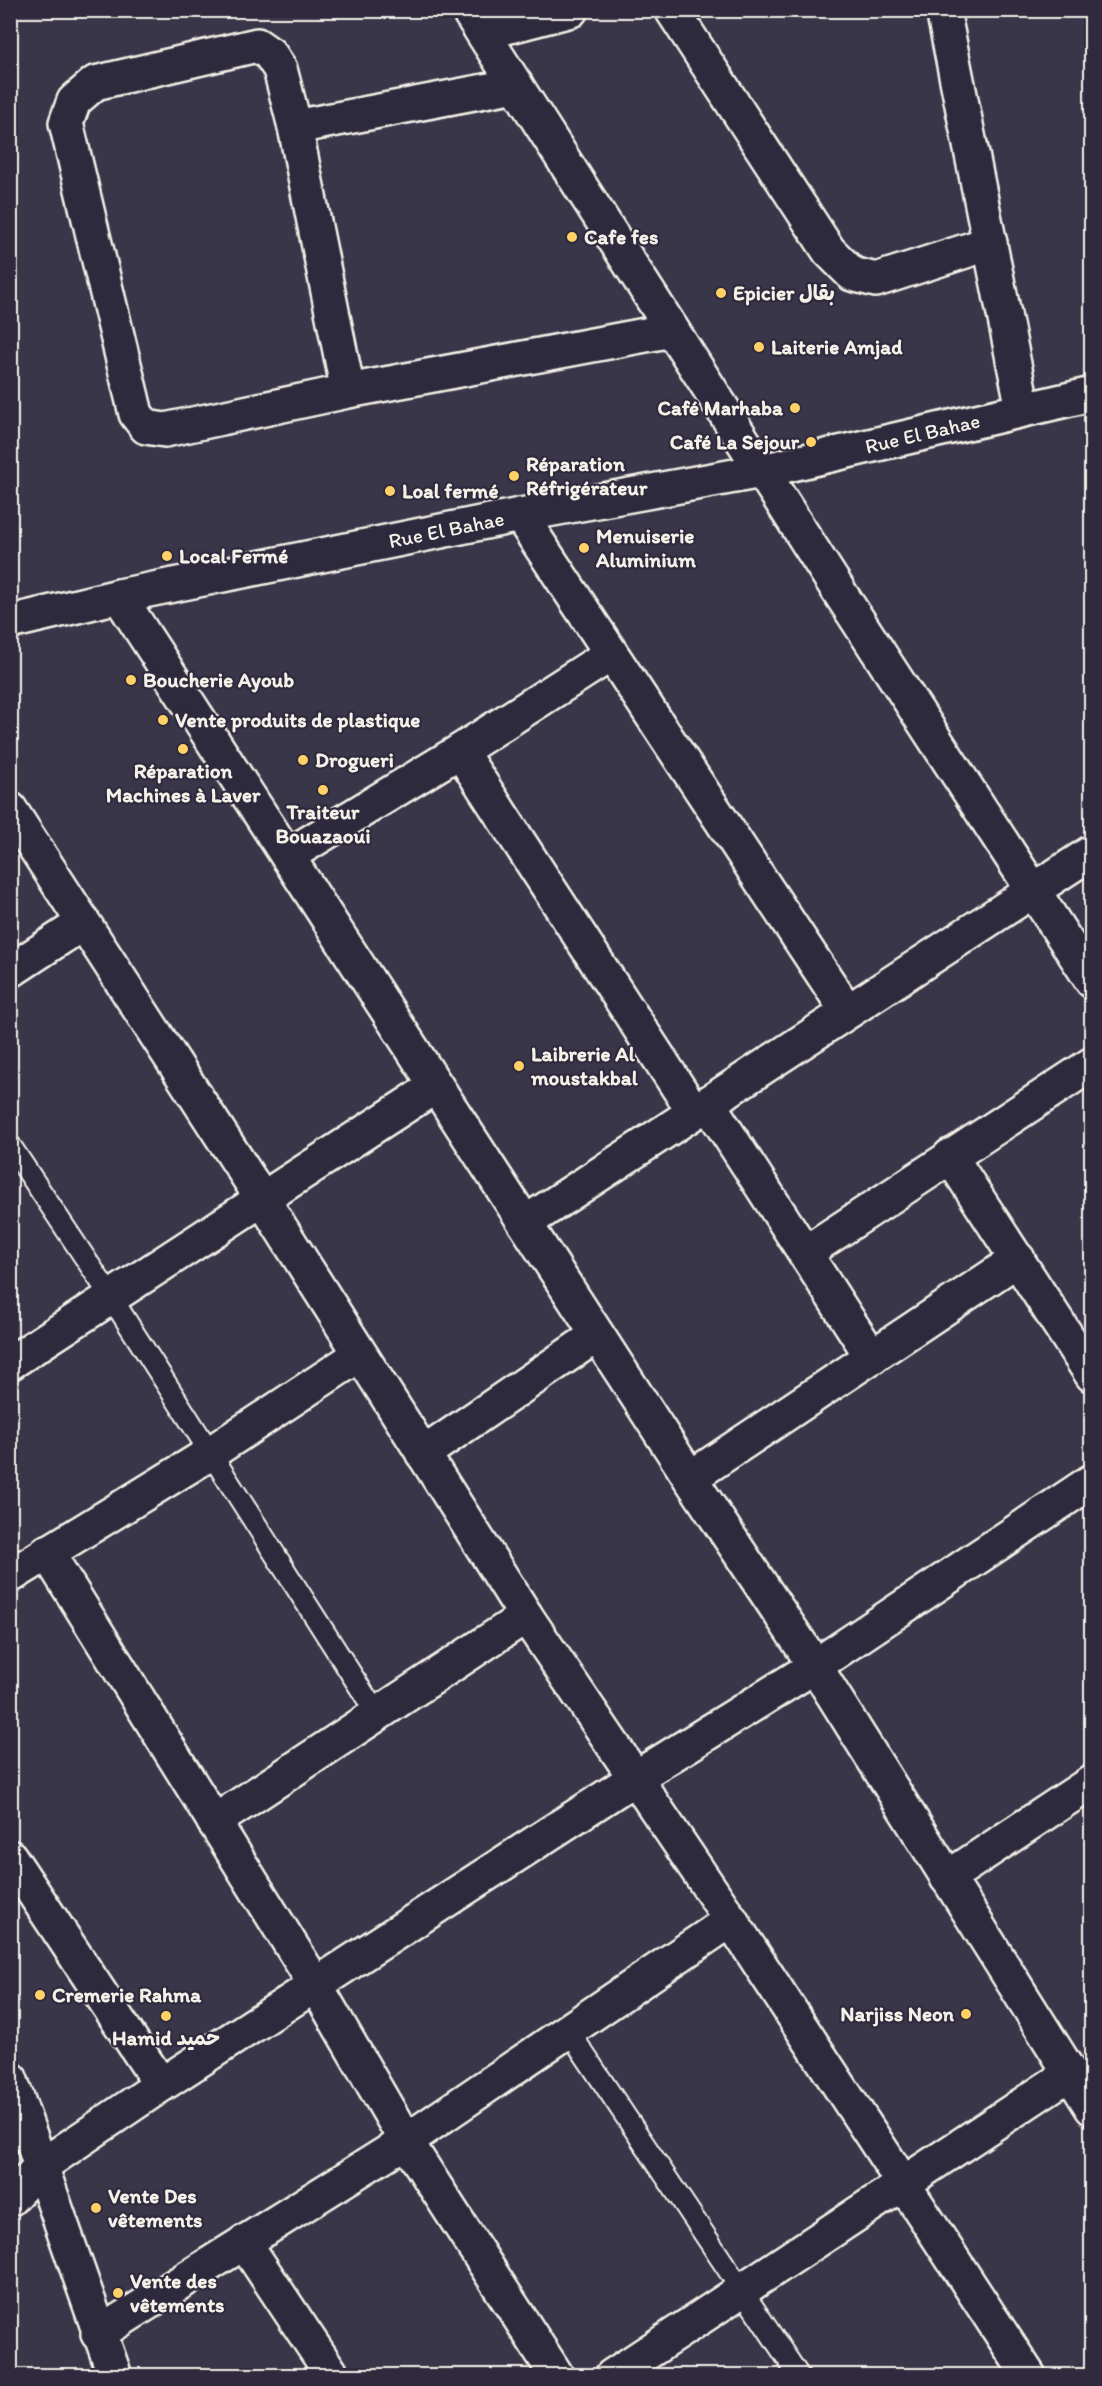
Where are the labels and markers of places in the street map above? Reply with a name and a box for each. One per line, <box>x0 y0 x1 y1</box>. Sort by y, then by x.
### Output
place label: Cafe fes <box>584 224 658 249</box>
marker: Cafe fes <box>565 230 579 244</box>
place label: Epicier بقال <box>733 280 835 306</box>
marker: Epicier بقال <box>714 286 728 300</box>
place label: Laiterie Amjad <box>771 334 903 360</box>
marker: Laiterie Amjad <box>752 340 766 354</box>
place label: Café Marhaba <box>657 395 784 420</box>
marker: Café Marhaba <box>788 401 802 415</box>
place label: Café La Sejour <box>670 429 800 455</box>
marker: Café La Sejour <box>804 435 818 449</box>
place label: Réparation Réfrigérateur <box>526 451 648 501</box>
marker: Réparation Réfrigérateur <box>507 469 521 483</box>
place label: Loal fermé <box>402 478 498 503</box>
marker: Loal fermé <box>383 484 397 498</box>
place label: Menuiserie Aluminium <box>595 523 696 572</box>
marker: Menuiserie Aluminium <box>577 541 591 555</box>
place label: Local Fermé <box>179 543 288 568</box>
marker: Local Fermé <box>160 549 174 563</box>
place label: Boucherie Ayoub <box>143 667 294 693</box>
marker: Boucherie Ayoub <box>124 673 138 687</box>
place label: Vente produits de plastique <box>175 707 420 733</box>
marker: Vente produits de plastique <box>156 713 170 727</box>
marker: Réparation Machines à Laver <box>176 742 190 756</box>
place label: Drogueri <box>315 747 394 773</box>
marker: Drogueri <box>296 753 310 767</box>
place label: Réparation Machines à Laver <box>106 758 261 807</box>
marker: Traiteur Bouazaoui <box>316 783 330 797</box>
place label: Traiteur Bouazaoui <box>275 799 371 848</box>
place label: Laibrerie Al moustakbal <box>530 1041 639 1090</box>
marker: Laibrerie Al moustakbal <box>512 1059 526 1073</box>
place label: Cremerie Rahma <box>52 1982 202 2007</box>
marker: Cremerie Rahma <box>33 1988 47 2002</box>
place label: Narjiss Neon <box>840 2001 955 2027</box>
marker: Narjiss Neon <box>959 2007 973 2021</box>
marker: Hamid حميد <box>159 2009 173 2023</box>
place label: Hamid حميد <box>112 2025 220 2051</box>
place label: Vente Des vêtements <box>108 2183 202 2232</box>
marker: Vente Des vêtements <box>89 2201 103 2215</box>
place label: Vente des vêtements <box>130 2268 224 2317</box>
marker: Vente des vêtements <box>111 2286 125 2300</box>

